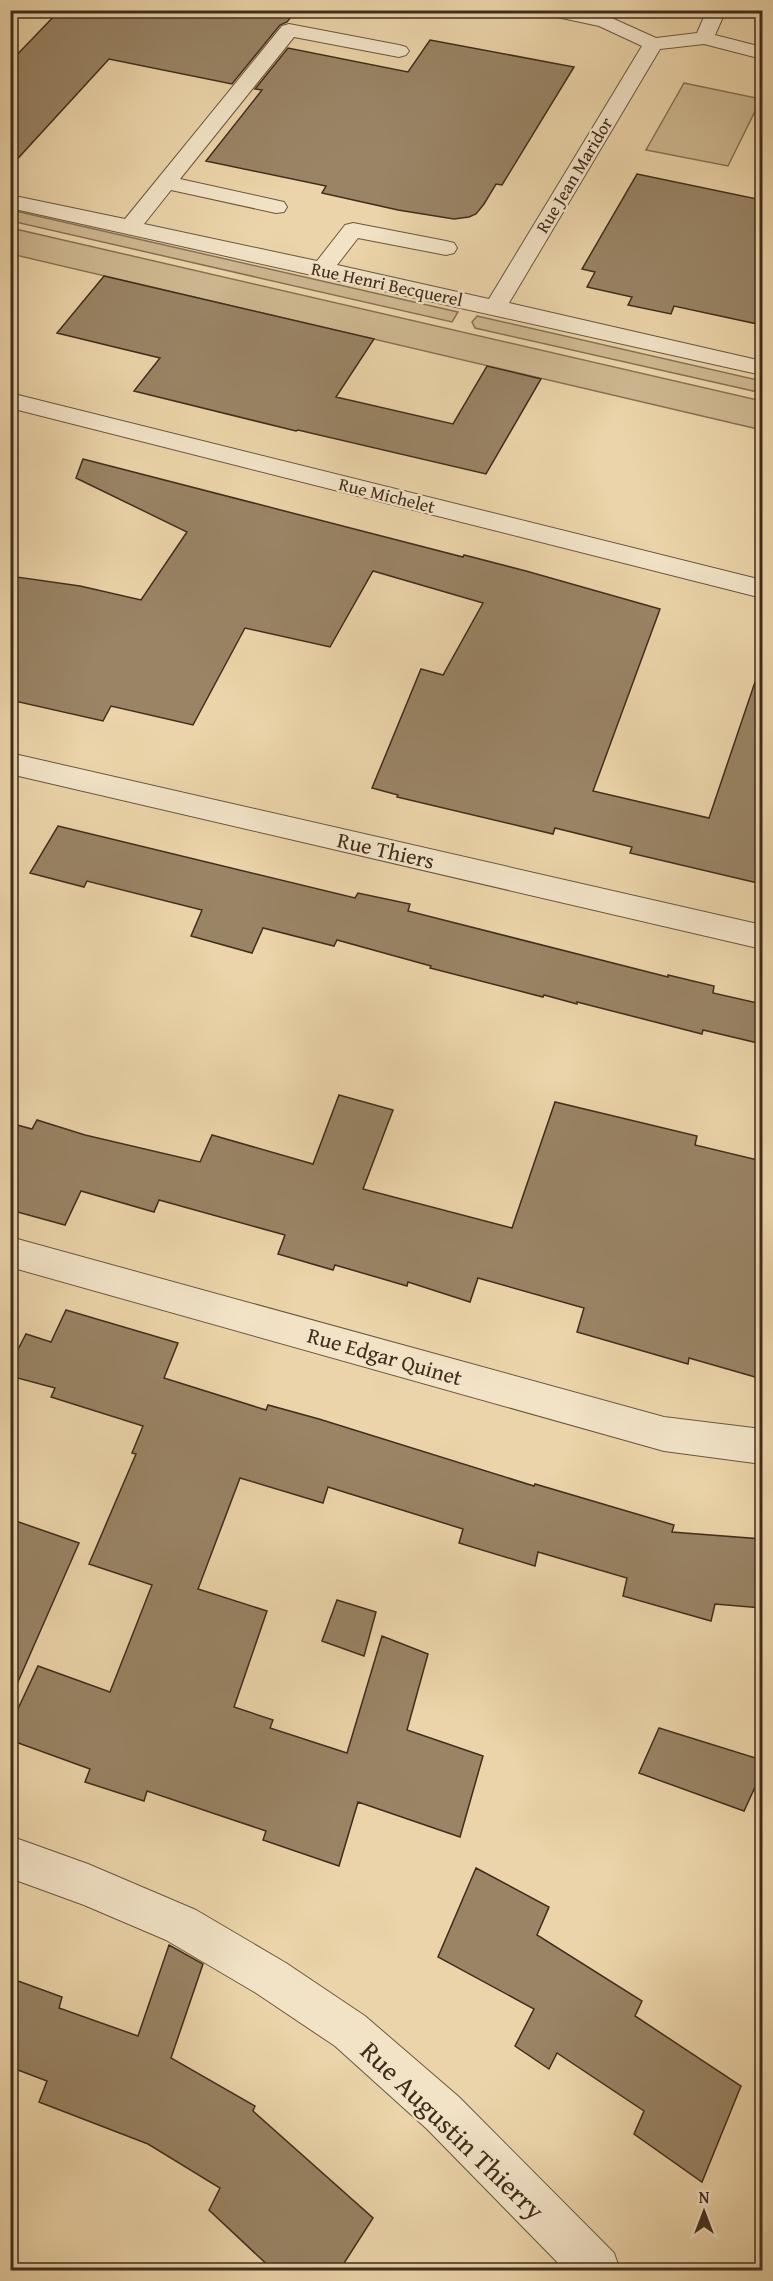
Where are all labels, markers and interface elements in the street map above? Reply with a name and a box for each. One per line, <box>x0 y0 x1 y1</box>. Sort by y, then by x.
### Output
street label: Rue Jean Maridor <box>529 111 620 238</box>
street label: Rue Henri Becquerel <box>309 255 465 313</box>
street label: Rue Michelet <box>336 470 439 520</box>
street label: Rue Thiers <box>334 823 438 877</box>
street label: Rue Edgar Quinet <box>304 1319 466 1393</box>
street label: Rue Augustin Thierry <box>352 2031 555 2229</box>
north arrow <box>674 2182 734 2242</box>
text: N <box>699 2185 710 2209</box>

